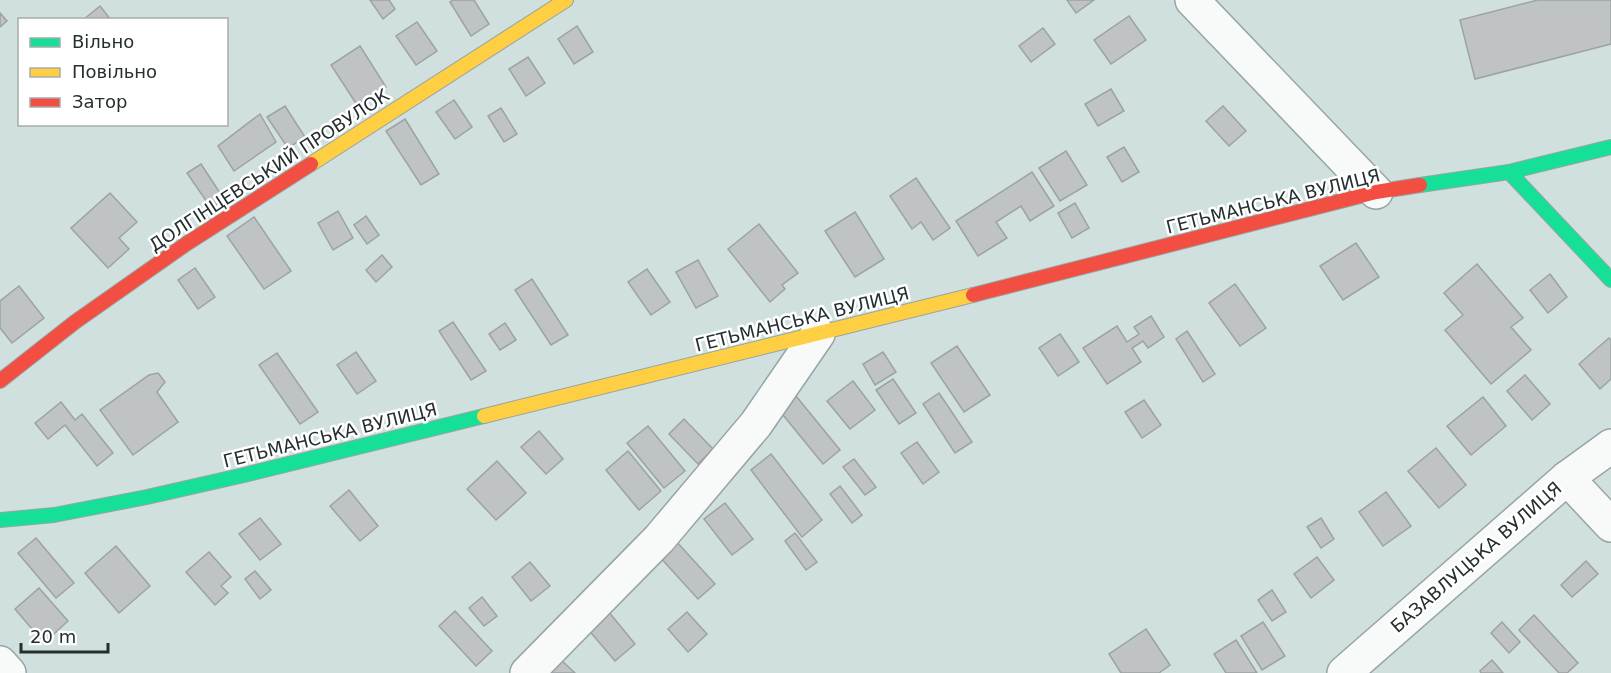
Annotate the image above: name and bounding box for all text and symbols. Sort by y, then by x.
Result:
legend [18,18,228,126]
text: Вільно [72,31,134,52]
text: Повільно [72,61,157,82]
street label: ДОЛГІНЦЕВСЬКИЙ ПРОВУЛОК [145,84,393,256]
text: Затор [72,91,128,112]
street label: ГЕТЬМАНСЬКА ВУЛИЦЯ [1164,164,1382,238]
street label: ГЕТЬМАНСЬКА ВУЛИЦЯ [693,282,911,356]
street label: ГЕТЬМАНСЬКА ВУЛИЦЯ [221,398,439,472]
street label: БАЗАВЛУЦЬКА ВУЛИЦЯ [1386,477,1566,637]
scale bar [21,616,108,654]
text: 20 m [30,626,76,647]

